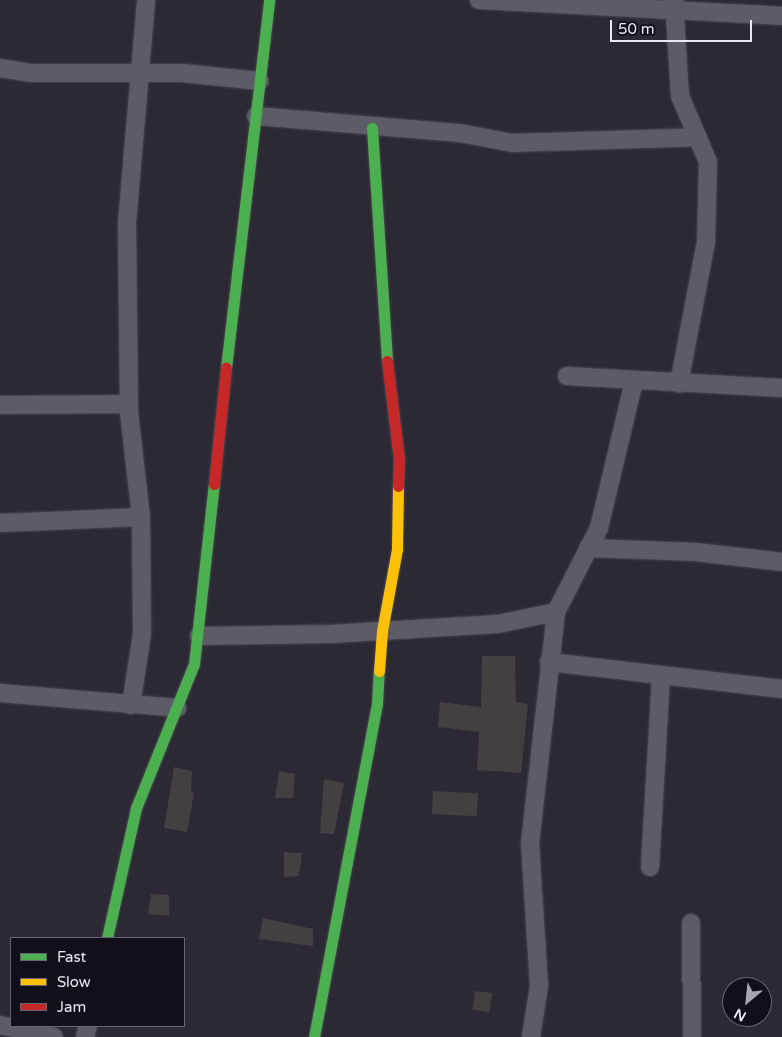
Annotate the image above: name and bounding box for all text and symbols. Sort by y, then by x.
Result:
scale bar [612,10,754,42]
text: 50 m [618,20,655,38]
legend [10,937,185,1027]
text: Fast [57,948,86,966]
text: Slow [57,973,91,991]
north arrow [722,977,772,1027]
text: Jam [57,998,86,1016]
text: N [731,1005,749,1025]

